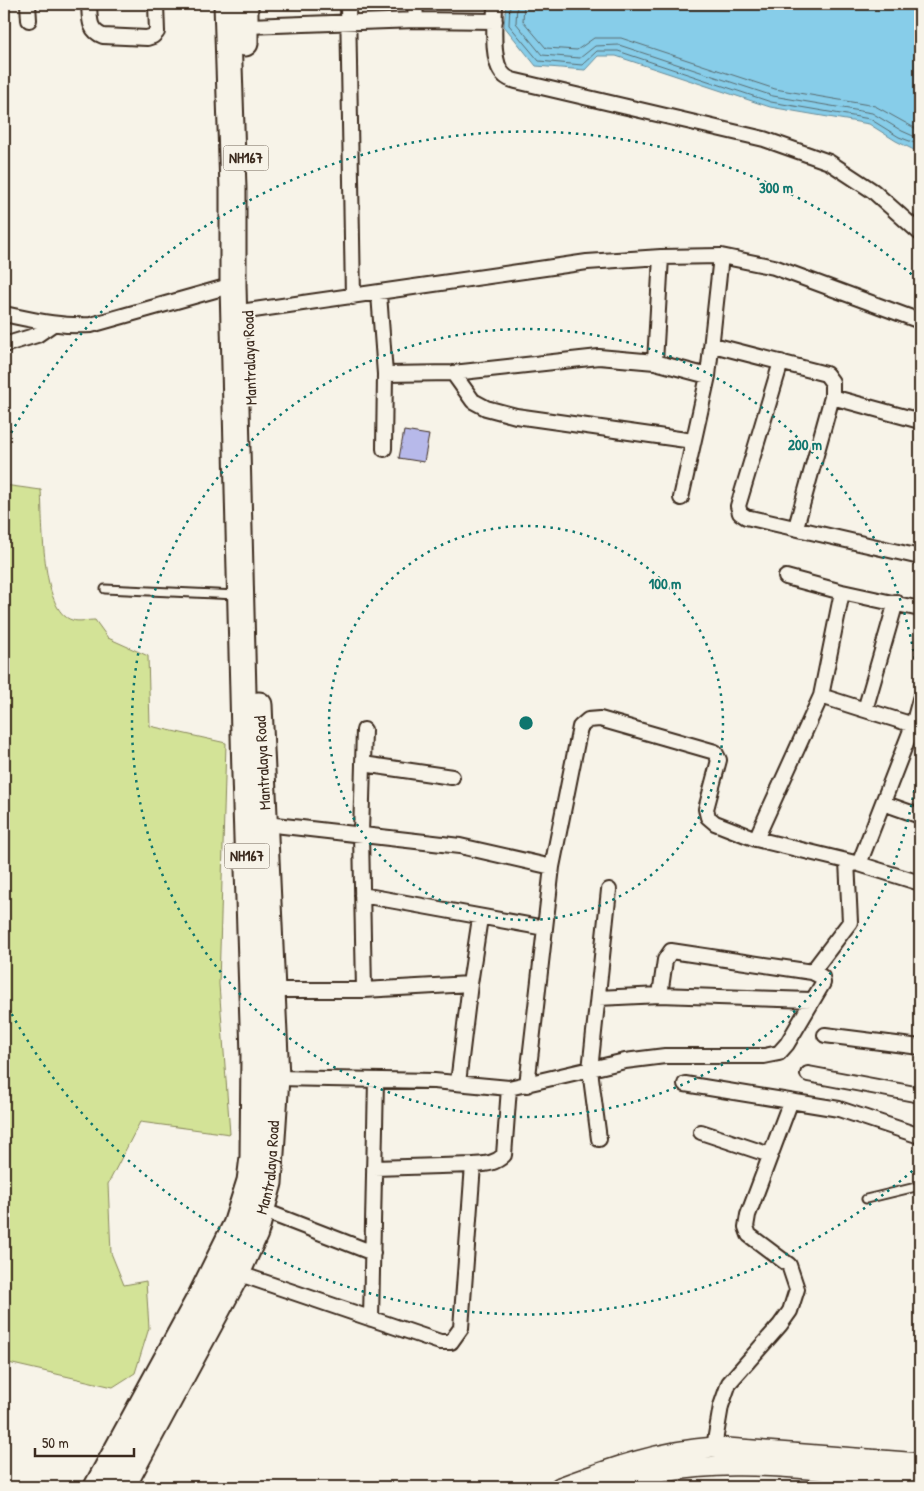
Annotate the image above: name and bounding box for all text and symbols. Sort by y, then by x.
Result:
road number: NH167 [224,146,268,170]
text: 300 m [759,177,793,198]
street label: Mantralaya Road [236,310,262,406]
text: 200 m [788,434,822,455]
text: 100 m [649,573,681,594]
centre of rings [517,714,535,732]
street label: Mantralaya Road [249,715,275,811]
road number: NH167 [224,844,270,868]
street label: Mantralaya Road [250,1120,284,1217]
scale bar [35,1426,134,1458]
text: 50 m [42,1432,69,1453]

